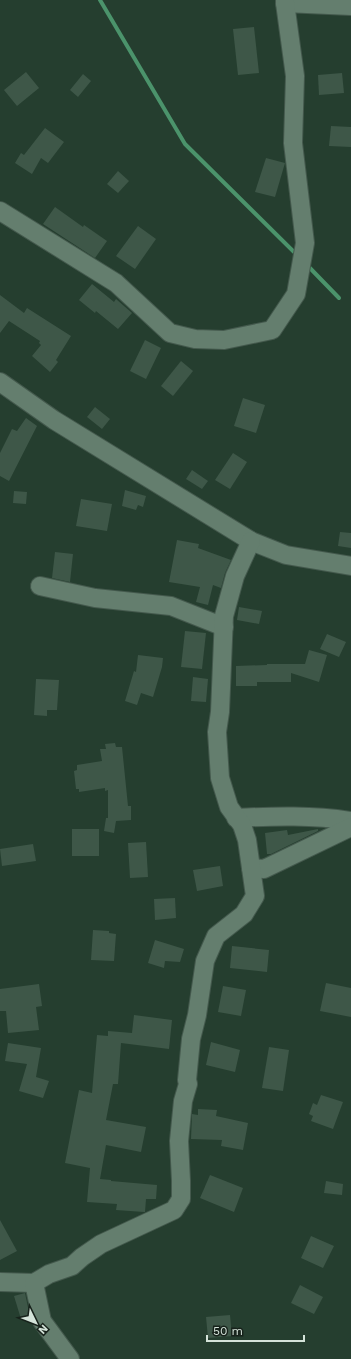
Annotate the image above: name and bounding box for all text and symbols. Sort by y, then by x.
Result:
north arrow [16,1303,56,1343]
scale bar [207,1317,304,1343]
text: N [35,1322,50,1337]
text: 50 m [213,1324,243,1338]

